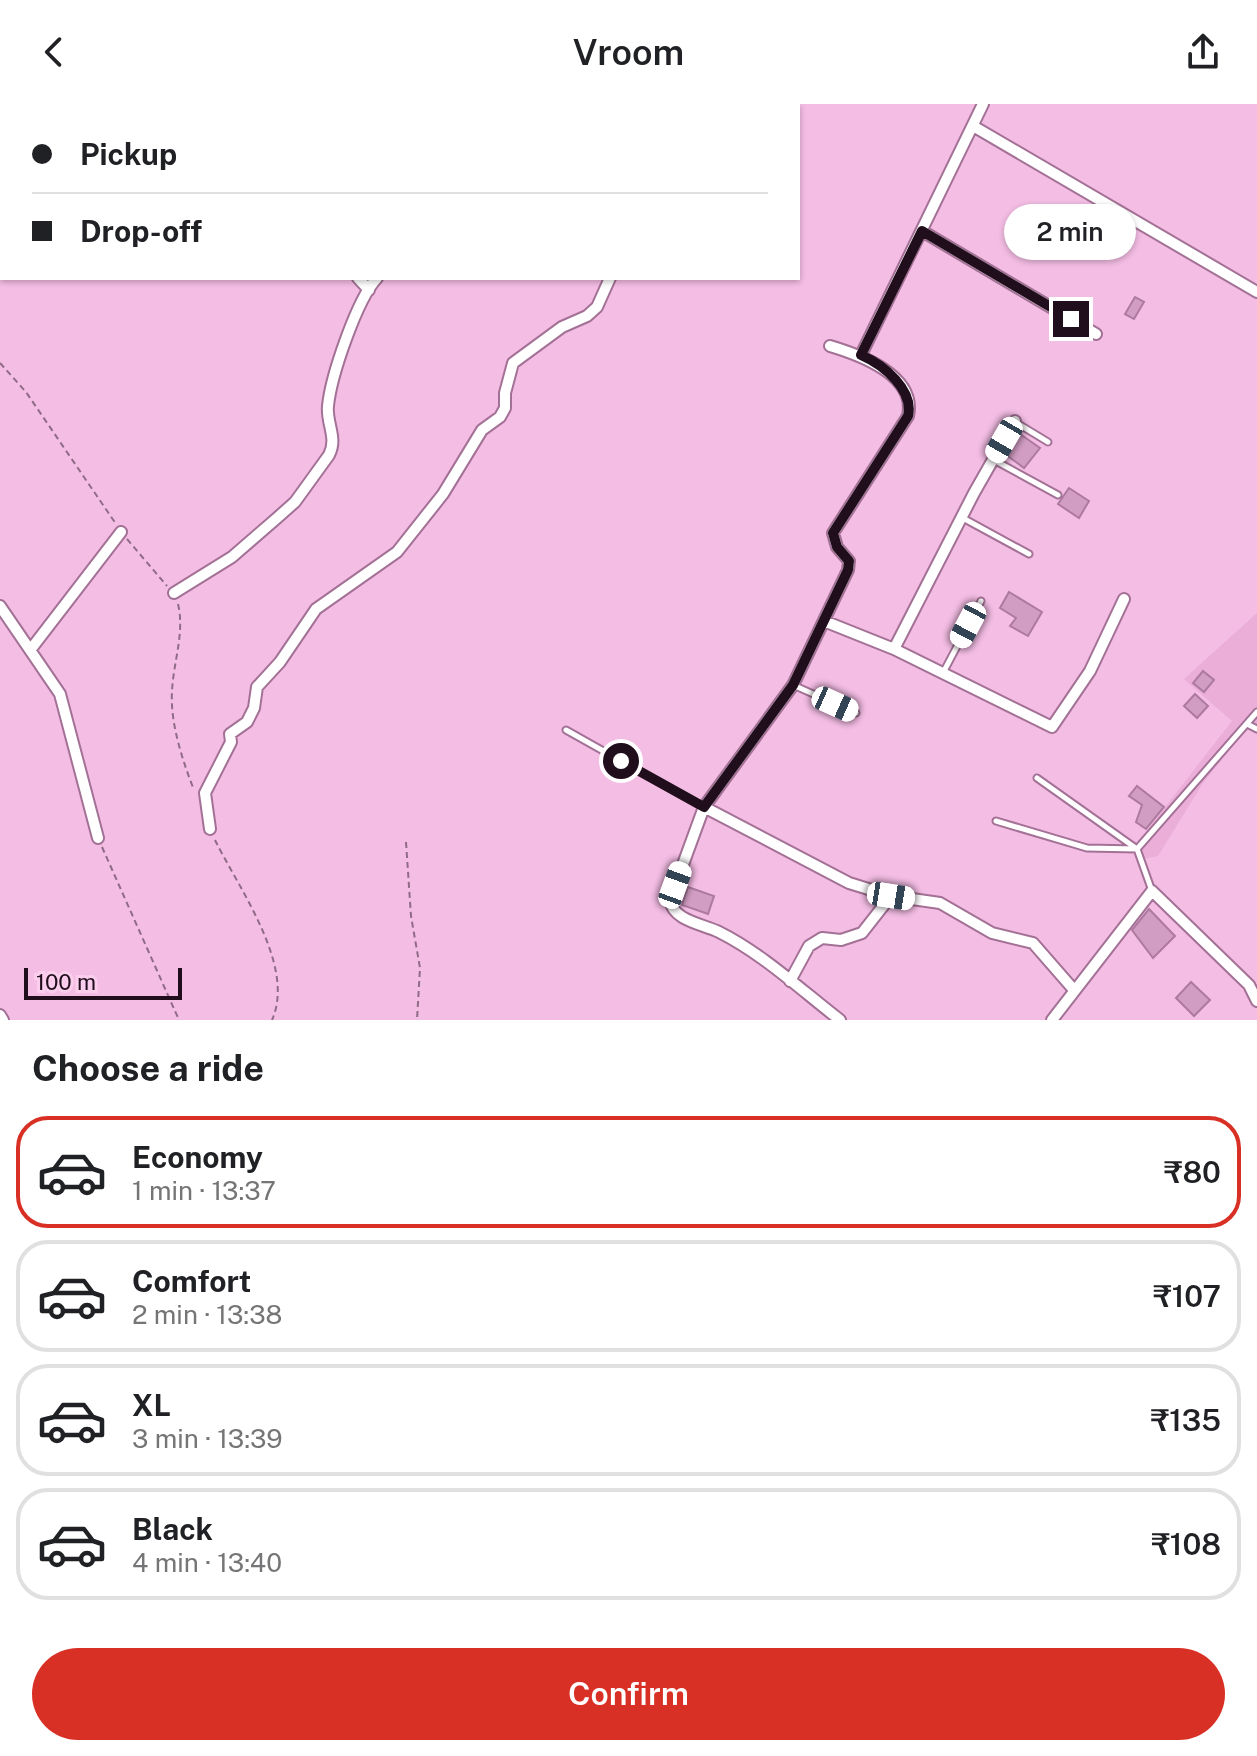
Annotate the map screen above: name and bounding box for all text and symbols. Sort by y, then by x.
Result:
icon: back [32,30,76,74]
icon: share [1181,30,1225,74]
text: Vroom [573,31,684,73]
text: Pickup [80,136,177,172]
callout: 2 min [1005,203,1137,259]
text: Drop-off [80,213,202,249]
text: 2 min [1036,216,1104,247]
route end [1053,301,1089,337]
car [982,413,1026,467]
car [946,598,990,652]
car [808,683,862,725]
route start [603,743,639,779]
car [656,858,694,912]
car [865,880,917,912]
scale bar [24,964,182,1000]
text: 100 m [36,969,96,995]
text: Choose a ride [32,1047,264,1089]
icon: car [36,1136,108,1208]
text: Economy [132,1139,263,1175]
text: ₹80 [1164,1154,1221,1190]
text: 1 min · 13:37 [132,1175,276,1206]
icon: car [36,1260,108,1332]
text: Comfort [132,1263,251,1299]
text: ₹107 [1153,1278,1221,1314]
text: 2 min · 13:38 [132,1299,282,1330]
icon: car [36,1384,108,1456]
text: XL [132,1387,171,1423]
text: ₹135 [1151,1402,1221,1438]
text: 3 min · 13:39 [132,1423,283,1454]
icon: car [36,1508,108,1580]
text: Black [132,1511,213,1547]
text: ₹108 [1151,1526,1221,1562]
text: 4 min · 13:40 [132,1547,282,1578]
button: Confirm [32,1648,1225,1740]

